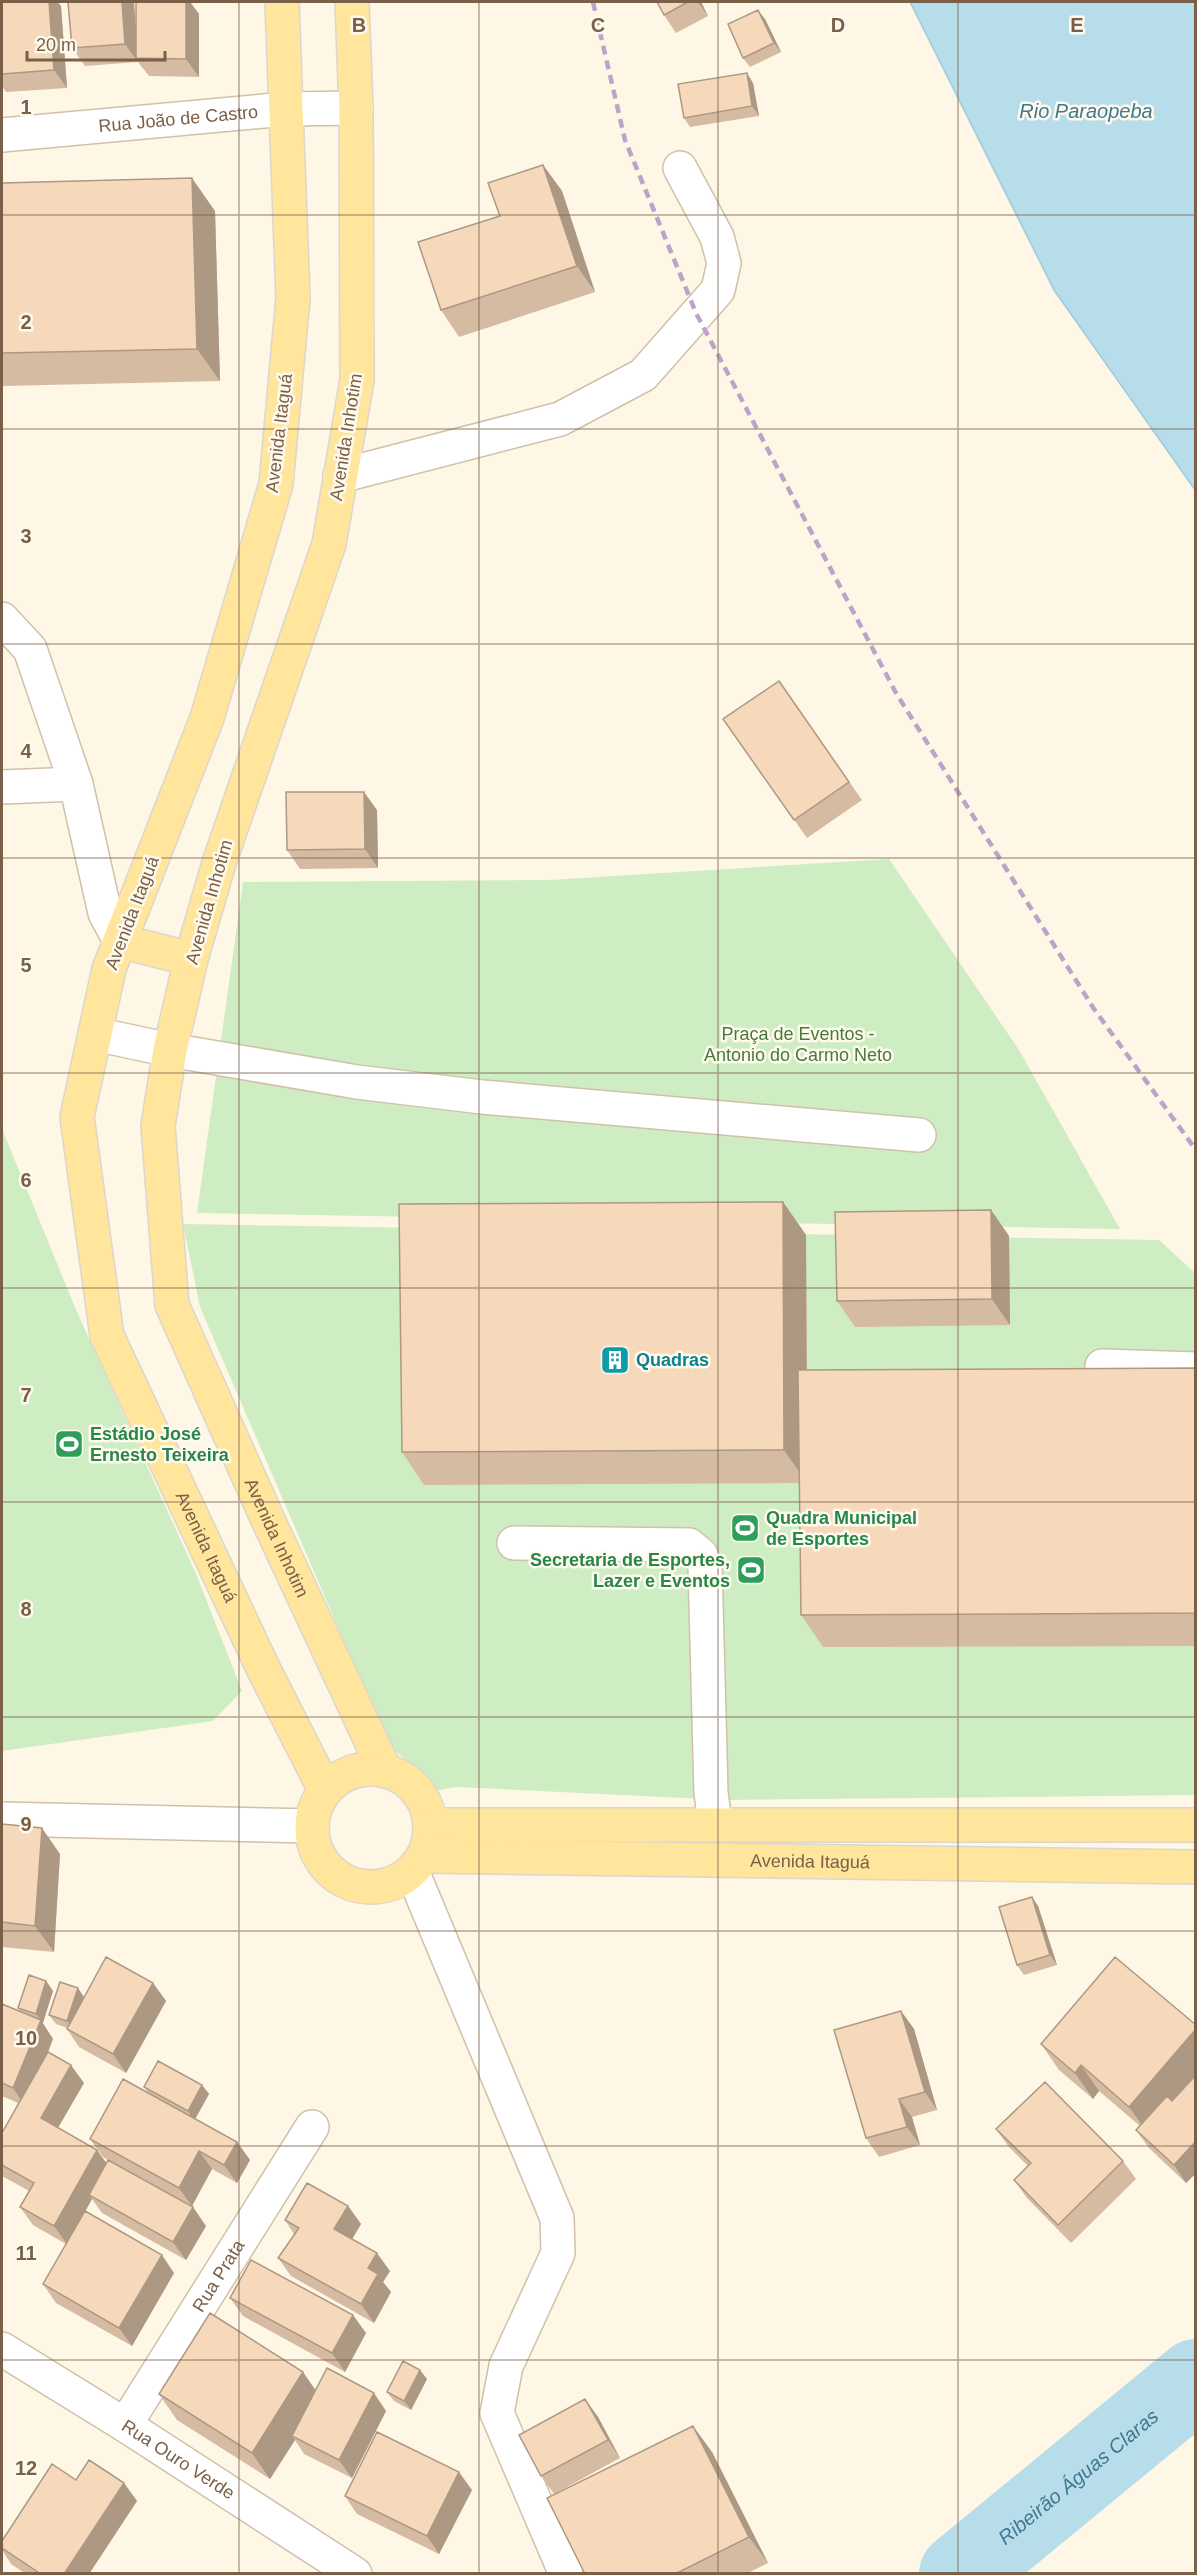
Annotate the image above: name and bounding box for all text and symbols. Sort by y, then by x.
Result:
text: B [352,14,366,36]
text: C [591,14,605,36]
text: D [831,14,845,36]
text: E [1070,14,1084,36]
scale bar [27,24,165,62]
text: 20 m [36,35,76,55]
text: 1 [20,96,32,118]
water label: Rio Paraopeba [1019,100,1153,122]
street label: Rua João de Castro [98,102,259,136]
text: 2 [20,311,32,333]
street label: Avenida Itaguá [262,371,296,494]
street label: Avenida Inhotim [326,372,366,502]
text: 3 [20,525,32,547]
text: 4 [20,740,32,762]
street label: Avenida Inhotim [182,837,236,967]
street label: Avenida Itaguá [101,853,163,972]
text: 5 [20,954,32,976]
park label: Praça de Eventos - Antonio do Carmo Neto [704,1024,892,1065]
text: 6 [20,1169,32,1191]
building icon: Quadras [599,1344,631,1376]
place label: Quadras [636,1350,709,1370]
text: 7 [20,1384,32,1406]
place label: Estádio José Ernesto Teixeira [90,1424,230,1465]
sports icon: Estádio José Ernesto Teixeira [53,1428,85,1460]
street label: Avenida Inhotim [241,1475,313,1601]
street label: Avenida Itaguá [172,1489,241,1606]
place label: Quadra Municipal de Esportes [766,1508,917,1549]
sports icon: Quadra Municipal de Esportes [729,1512,761,1544]
place label: Secretaria de Esportes, Lazer e Eventos [530,1550,730,1591]
sports icon: Secretaria de Esportes, Lazer e Eventos [735,1554,767,1586]
text: 8 [20,1598,32,1620]
text: 9 [20,1813,32,1835]
street label: Avenida Itaguá [750,1851,871,1872]
text: 10 [15,2027,37,2049]
street label: Rua Prata [189,2235,249,2316]
text: 11 [15,2242,37,2264]
water label: Ribeirão Águas Claras [994,2405,1163,2549]
street label: Rua Ouro Verde [118,2416,238,2503]
text: 12 [15,2457,37,2479]

